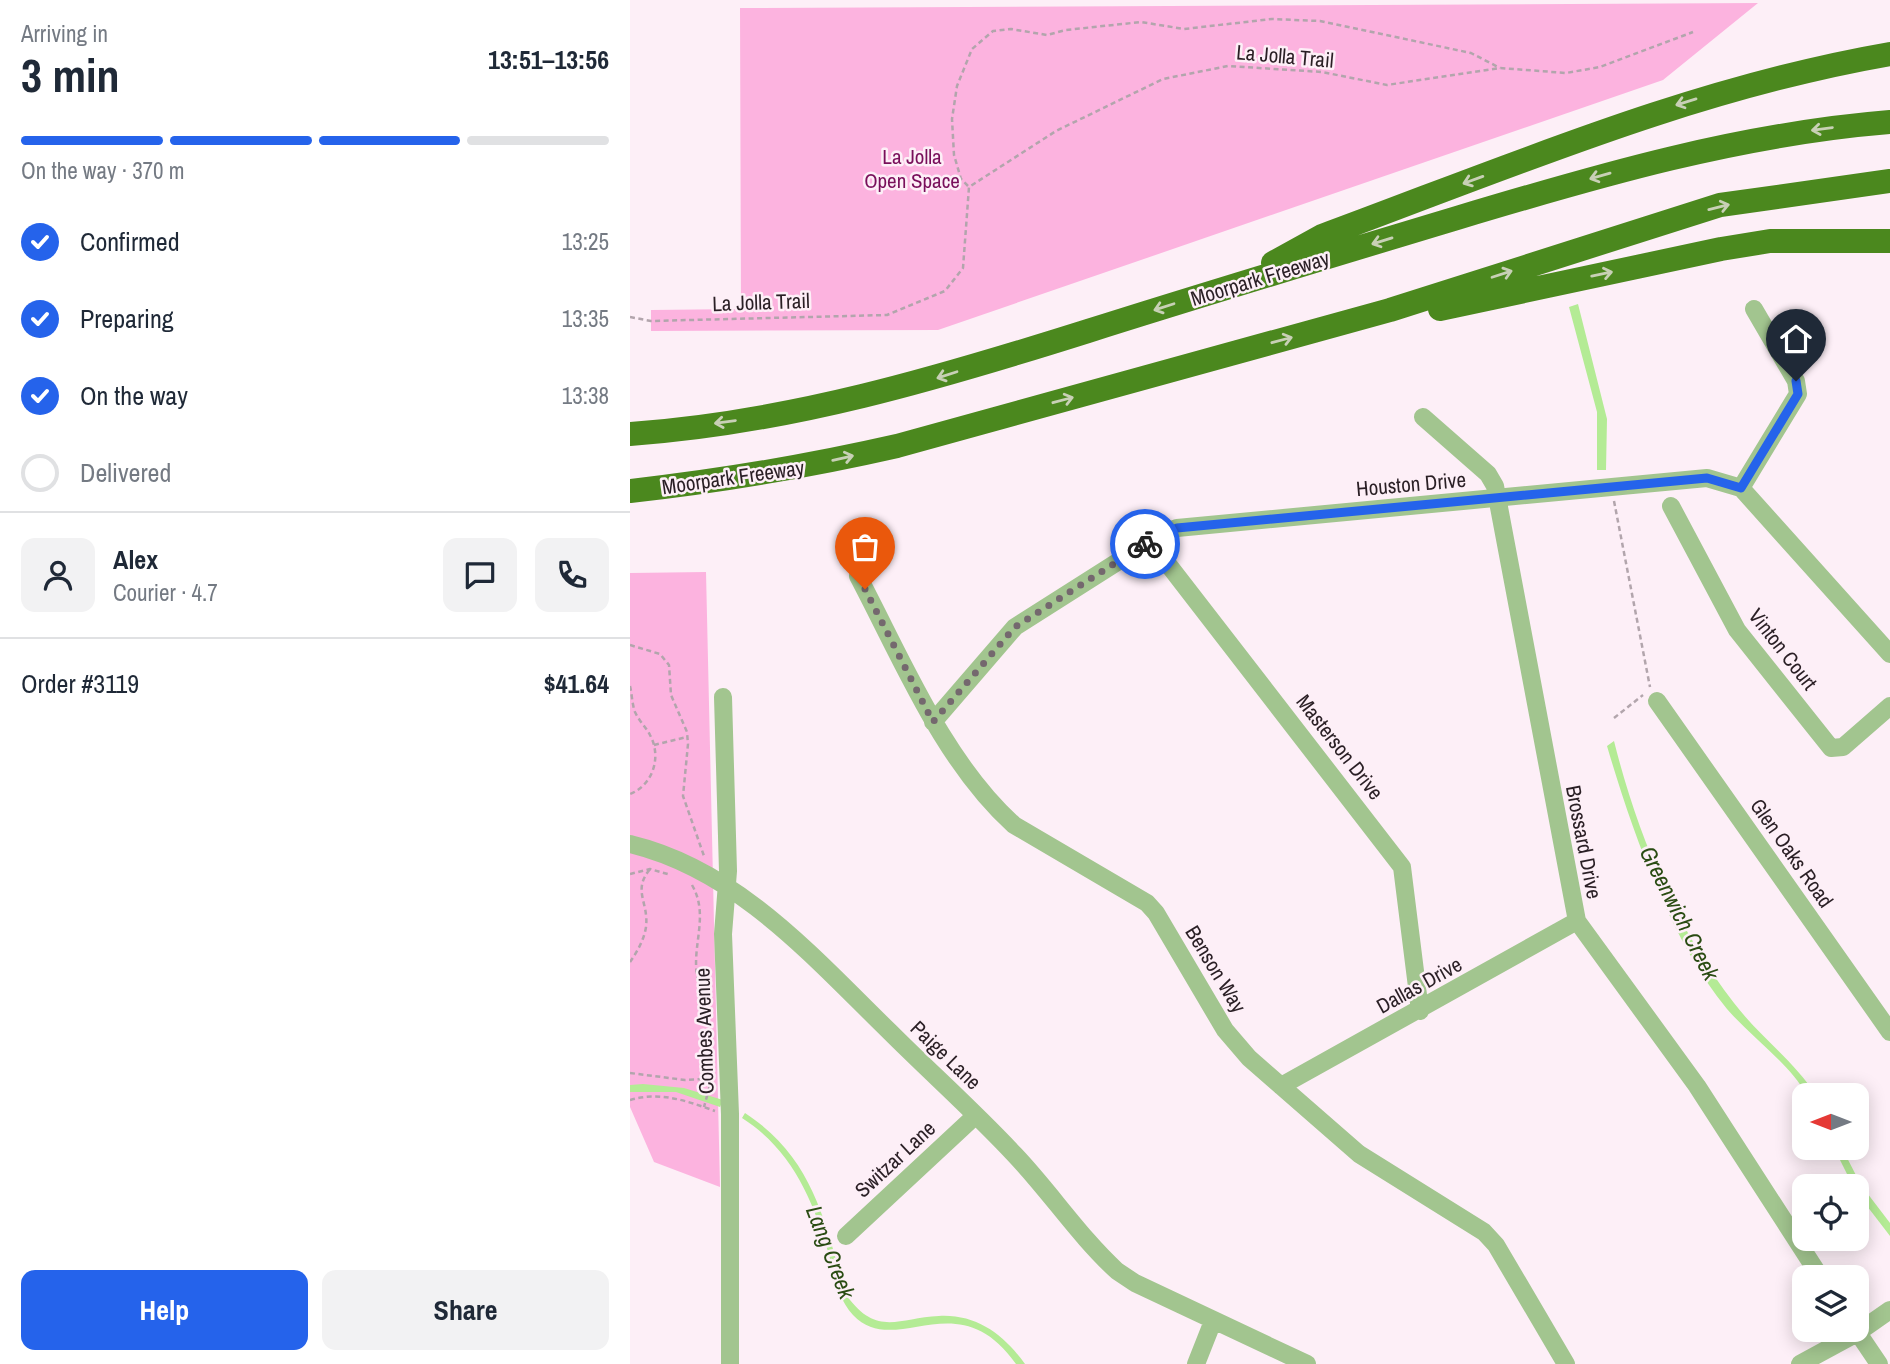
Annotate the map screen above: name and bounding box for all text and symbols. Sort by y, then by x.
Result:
text: Arriving in [21,18,108,49]
street label: La Jolla Trail [1235,37,1335,75]
text: 13:51–13:56 [488,42,609,77]
text: 3 min [21,44,120,106]
one-way arrow [1675,97,1697,110]
one-way arrow [1811,123,1834,136]
park label: La Jolla Open Space [864,142,960,195]
text: On the way · 370 m [21,155,185,186]
one-way arrow [1589,170,1612,183]
one-way arrow [1462,175,1484,188]
one-way arrow [1707,199,1730,213]
icon: check [21,223,59,261]
text: Confirmed [80,224,180,259]
text: 13:25 [562,226,609,257]
one-way arrow [1371,235,1393,248]
street label: Moorpark Freeway [1187,243,1333,313]
one-way arrow [1491,267,1513,280]
one-way arrow [1590,267,1613,281]
street label: La Jolla Trail [712,286,810,318]
icon: check [21,300,59,338]
text: Preparing [80,301,174,336]
one-way arrow [1153,301,1175,314]
text: 13:35 [562,303,609,334]
pin [1766,309,1826,381]
icon: home [1777,320,1815,358]
one-way arrow [1271,332,1293,345]
one-way arrow [937,370,959,383]
icon: check [21,377,59,415]
text: On the way [80,378,188,413]
text: 13:38 [562,380,609,411]
one-way arrow [1051,393,1073,406]
one-way arrow [714,416,737,429]
one-way arrow [831,451,854,465]
street label: Moorpark Freeway [660,453,806,501]
text: Delivered [80,455,171,490]
street label: Houston Drive [1355,465,1467,503]
courier [1110,509,1180,579]
pin [835,517,895,589]
icon: bike [1126,525,1164,563]
icon: bag [846,528,884,566]
button: person [21,538,95,612]
button: chat [443,538,517,612]
button: phone [535,538,609,612]
text: Alex [113,542,158,577]
text: Courier · 4.7 [113,577,218,608]
street label: Vinton Court [1742,602,1824,696]
text: Order #3119 [21,666,139,701]
text: $41.64 [544,666,609,701]
street label: Masterson Drive [1290,688,1390,806]
street label: Brossard Drive [1559,783,1609,901]
street label: Glen Oaks Road [1744,793,1840,913]
water label: Greenwich Creek [1633,841,1728,987]
street label: Benson Way [1179,920,1254,1018]
street label: Dallas Drive [1371,950,1467,1020]
street label: Combes Avenue [687,968,721,1094]
street label: Paige Lane [904,1014,988,1096]
north arrow [1792,1083,1869,1160]
map controls [1792,1083,1869,1342]
street label: Switzar Lane [848,1114,942,1204]
button: locate [1792,1174,1869,1251]
water label: Lang Creek [799,1201,864,1305]
button: layers [1792,1265,1869,1342]
button: Help [21,1270,308,1350]
button: Share [322,1270,609,1350]

